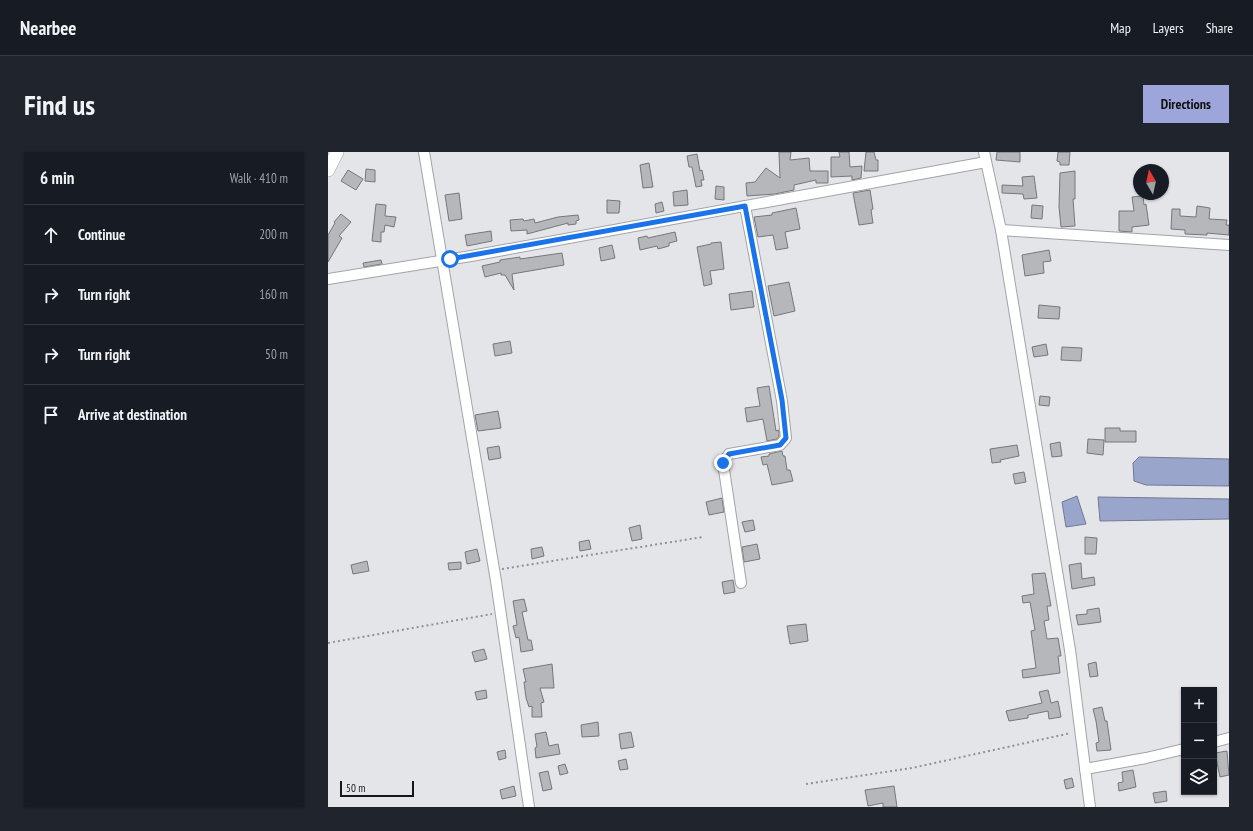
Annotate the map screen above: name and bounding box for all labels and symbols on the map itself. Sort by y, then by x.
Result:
north arrow [1133,164,1169,200]
route start [441,250,459,268]
route end [714,454,732,472]
scale bar [340,779,414,798]

